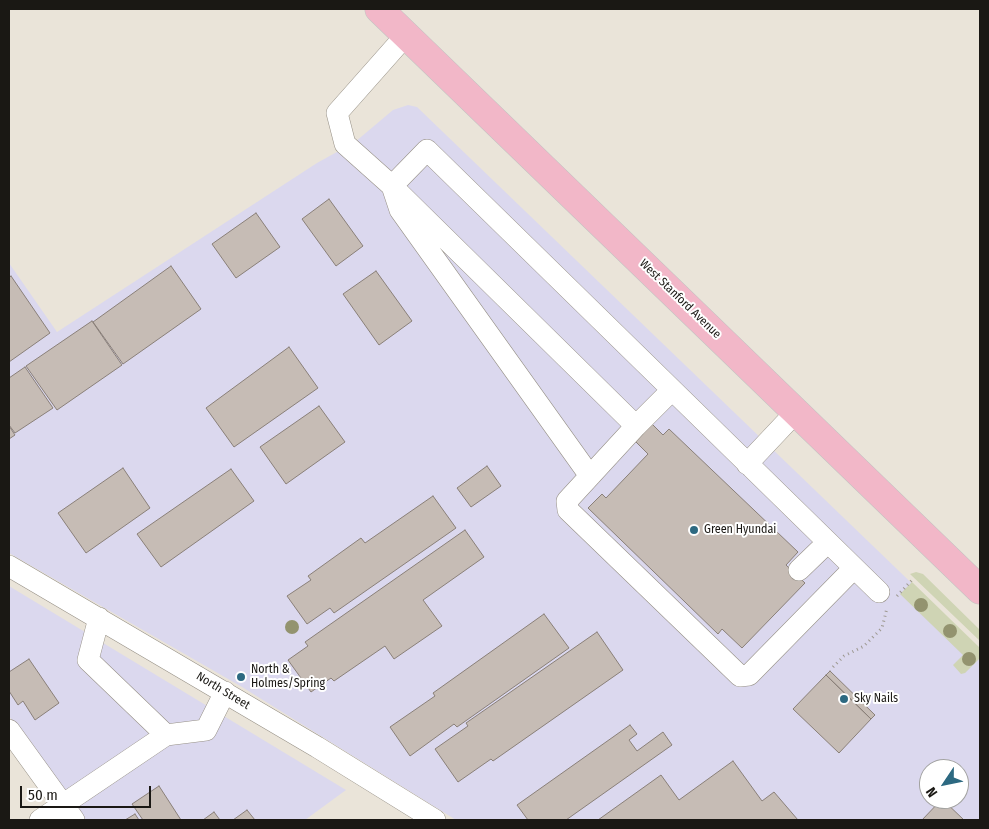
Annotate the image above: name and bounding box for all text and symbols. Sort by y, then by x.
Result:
street label: West Stanford Avenue [636,256,724,342]
place label: Green Hyundai [704,523,776,537]
marker: Green Hyundai [688,524,700,536]
place label: North & Holmes/Spring [251,663,325,691]
street label: North Street [193,669,253,713]
marker: North & Holmes/Spring [235,671,247,683]
place label: Sky Nails [854,692,898,706]
marker: Sky Nails [838,693,850,705]
north arrow [919,759,969,809]
scale bar [22,776,154,808]
text: N [923,784,941,800]
text: 50 m [28,786,58,804]

